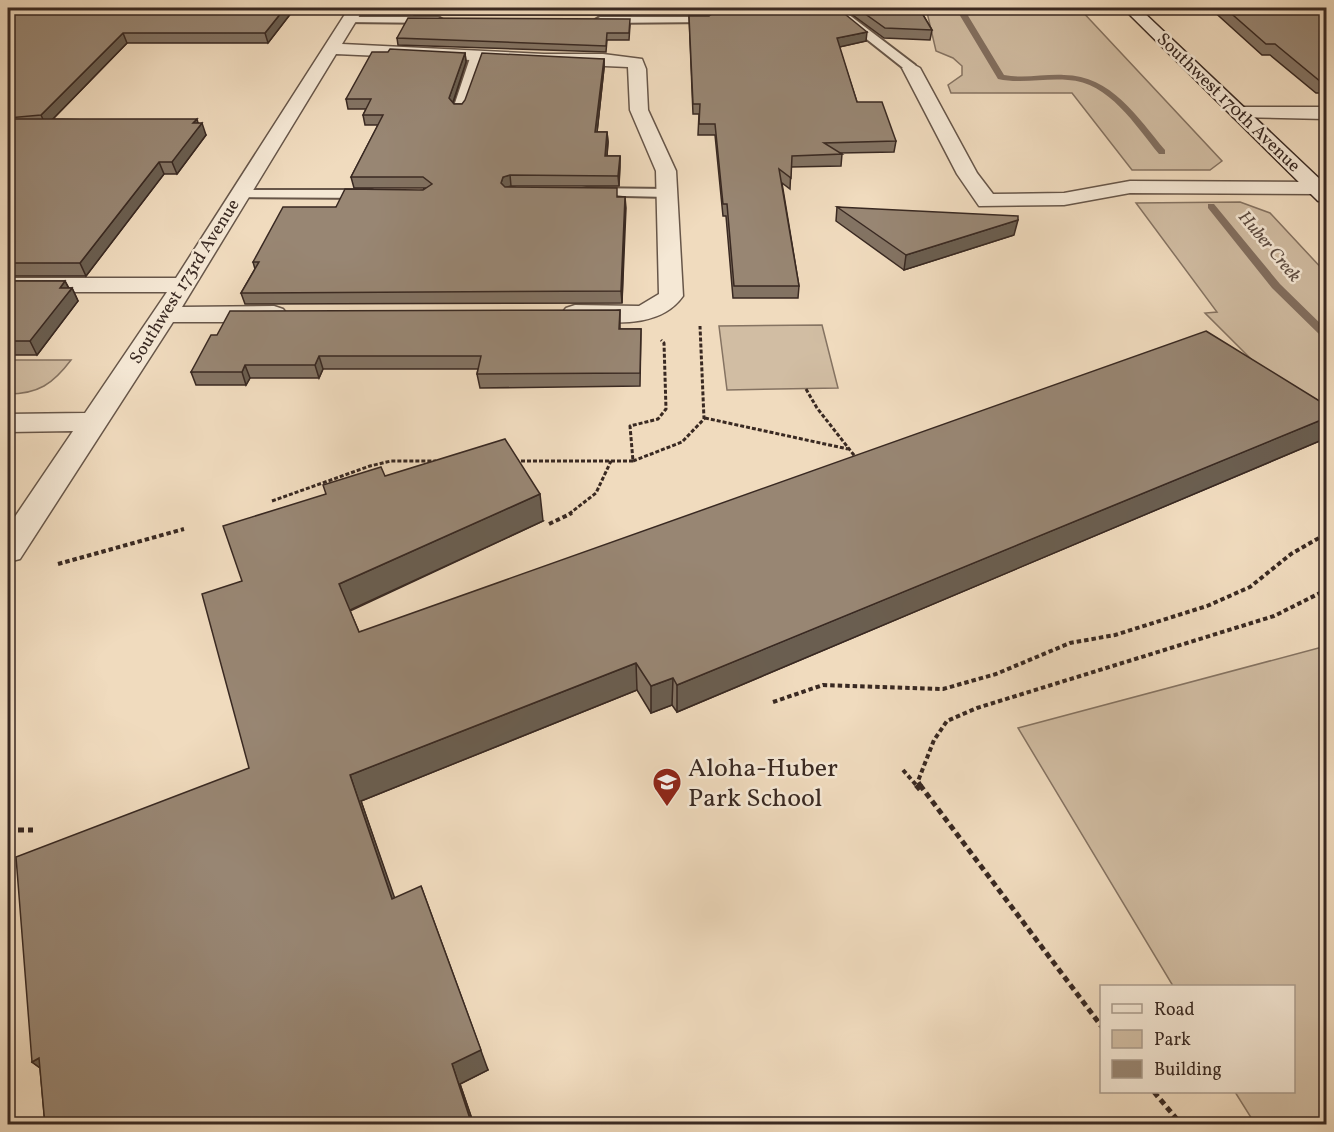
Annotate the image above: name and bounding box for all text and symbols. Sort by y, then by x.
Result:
street label: Southwest 170th Avenue [1150,28,1305,178]
street label: Southwest 173rd Avenue [124,194,246,369]
water label: Huber Creek [1232,206,1306,288]
place label: Aloha-Huber Park School [688,751,838,817]
school or university icon: Aloha-Huber Park School [651,766,683,808]
legend [1100,985,1295,1093]
text: Road [1154,998,1195,1023]
text: Park [1154,1028,1191,1053]
text: Building [1154,1058,1222,1083]

